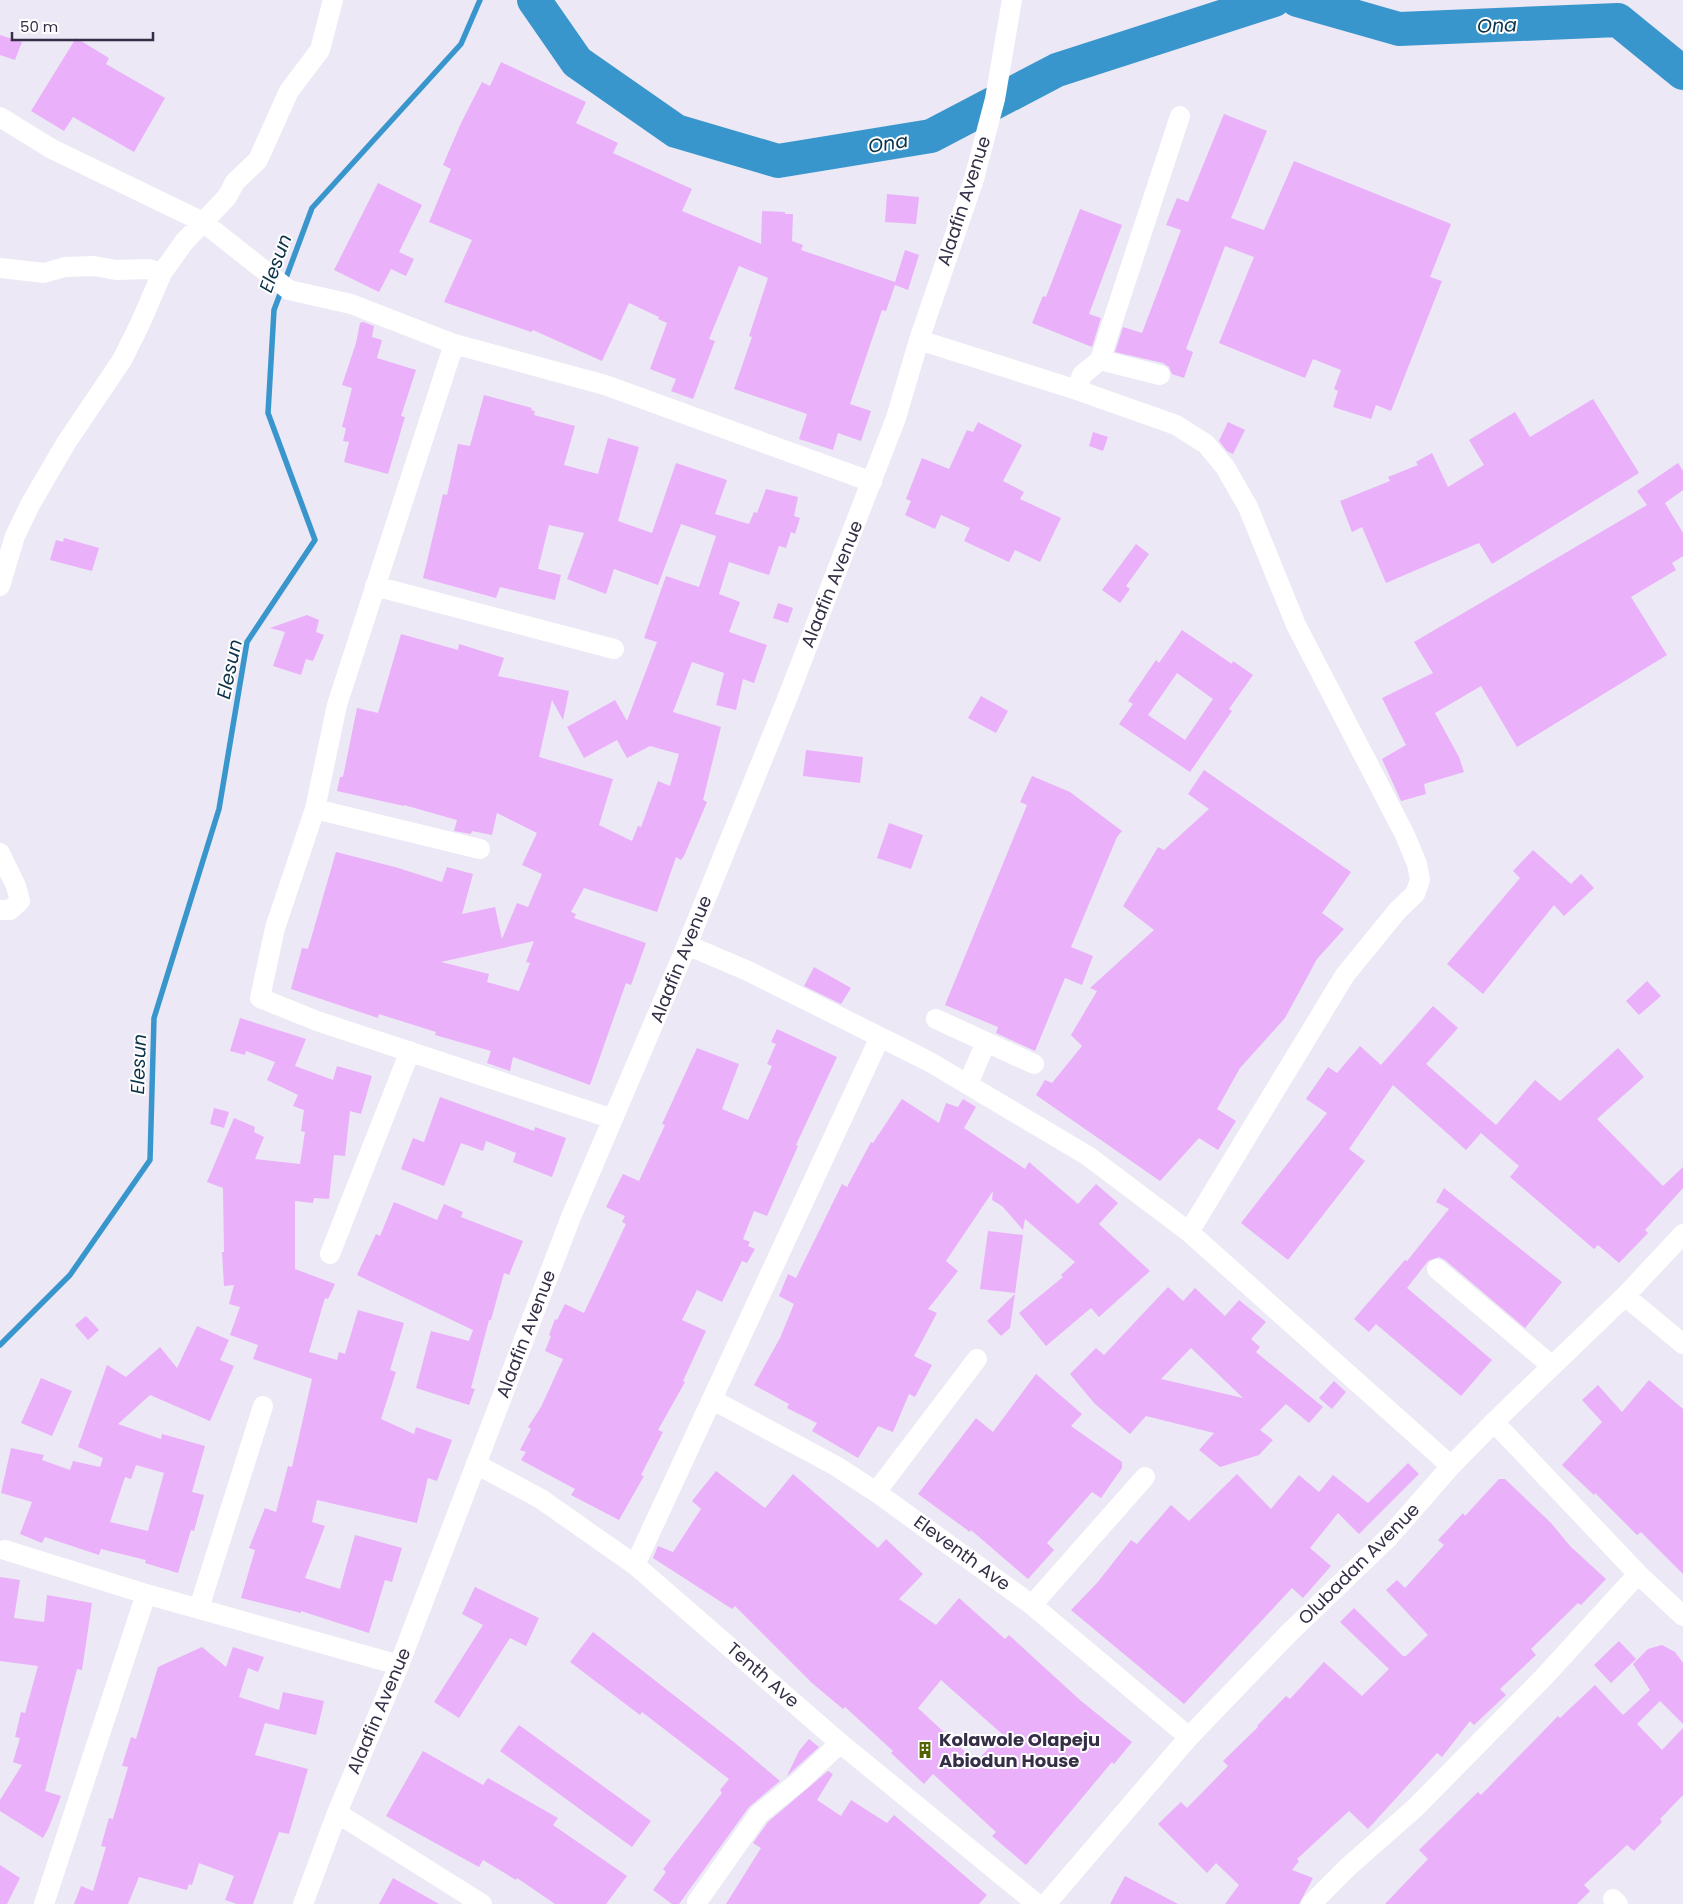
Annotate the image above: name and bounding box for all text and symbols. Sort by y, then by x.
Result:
scale bar [12,10,154,42]
water label: Ona [1477,11,1518,40]
text: 50 m [20,16,58,37]
water label: Ona [866,127,910,160]
street label: Alaafin Avenue [931,133,996,269]
water label: Elesun [252,230,298,296]
street label: Alaafin Avenue [795,516,868,651]
water label: Elesun [210,637,249,701]
street label: Alaafin Avenue [644,891,717,1026]
water label: Elesun [124,1033,153,1095]
street label: Alaafin Avenue [490,1266,561,1401]
street label: Olubadan Avenue [1292,1497,1425,1630]
street label: Eleventh Ave [909,1509,1016,1596]
street label: Tenth Ave [722,1636,805,1713]
street label: Alaafin Avenue [341,1644,416,1778]
place label: Kolawole Olapeju Abiodun House [939,1727,1100,1773]
building icon: Kolawole Olapeju Abiodun House [915,1740,935,1760]

